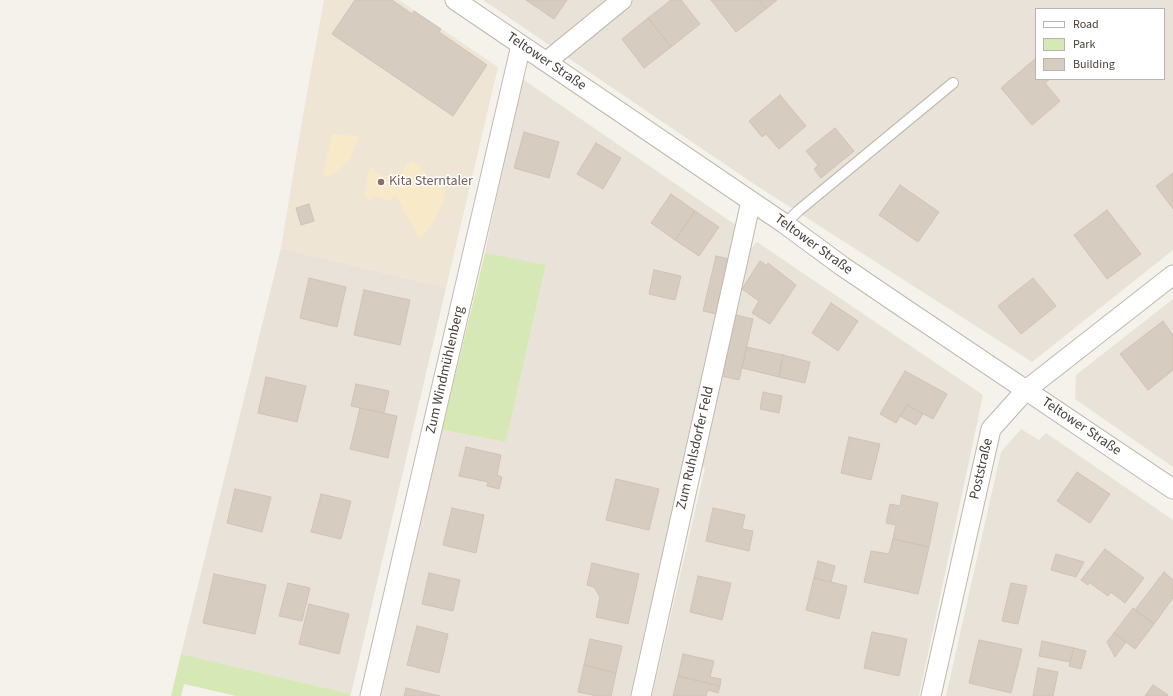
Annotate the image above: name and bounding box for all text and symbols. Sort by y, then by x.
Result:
legend [1035,8,1165,80]
text: Road [1073,16,1099,33]
street label: Teltower Straße [503,29,589,95]
text: Park [1073,36,1095,53]
text: Building [1073,56,1115,73]
place label: Kita Sterntaler [389,174,473,190]
marker: Kita Sterntaler [376,177,386,187]
street label: Teltower Straße [771,211,855,279]
street label: Zum Windmühlenberg [423,304,469,436]
street label: Zum Ruhlsdorfer Feld [674,385,718,511]
street label: Teltower Straße [1038,394,1124,460]
street label: Poststraße [967,437,997,501]

